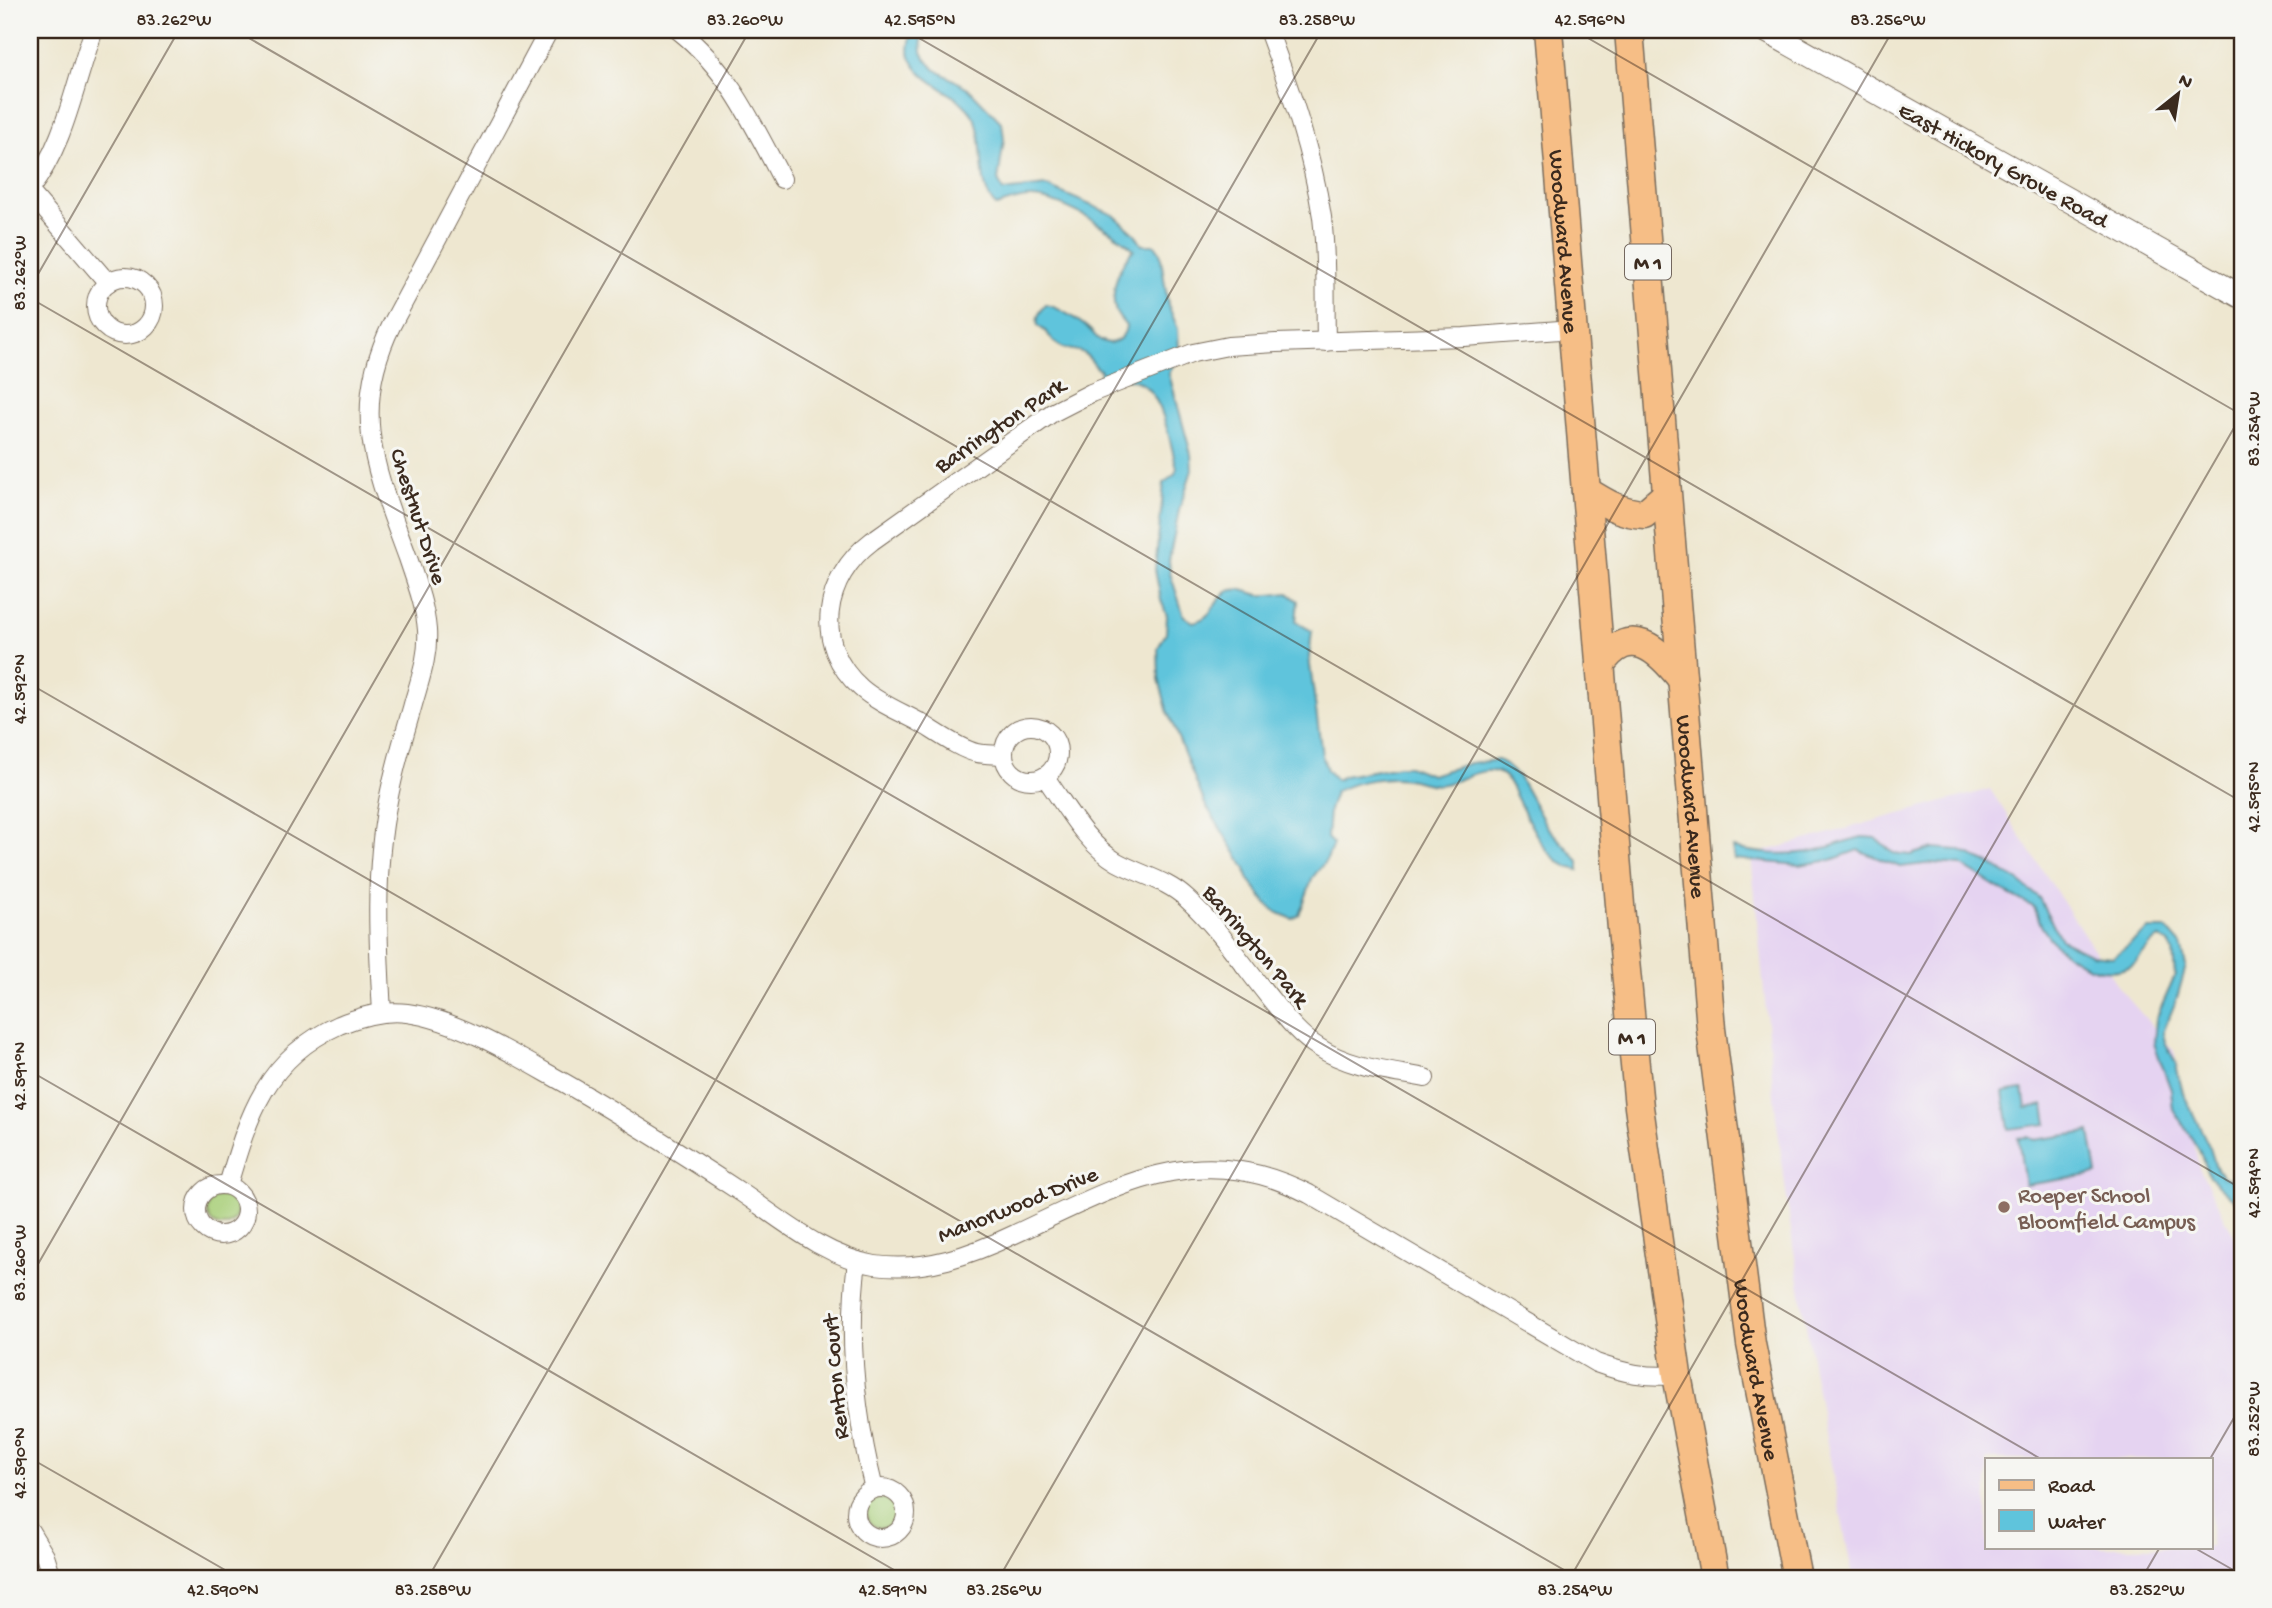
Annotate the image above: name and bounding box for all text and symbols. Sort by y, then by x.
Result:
text: 83.262°W [136,11,212,32]
text: 83.260°W [707,11,783,32]
text: 42.595°N [885,11,955,32]
text: 83.258°W [1279,11,1355,32]
text: 42.596°N [1555,11,1625,32]
text: 83.256°W [1850,11,1926,32]
north arrow [2142,60,2212,130]
text: N [2174,69,2196,95]
street label: East Hickory Grove Road [1893,98,2113,237]
street label: Woodward Avenue [1541,149,1583,335]
text: 83.262°W [11,235,32,311]
road number: M 1 [1625,244,1671,280]
street label: Barrington Park [930,372,1074,481]
text: 83.254°W [2245,391,2266,467]
street label: Chestnut Drive [382,446,452,589]
text: 42.592°N [11,654,32,724]
street label: Woodward Avenue [1668,714,1710,901]
text: 42.595°N [2245,762,2266,832]
street label: Barrington Park [1195,880,1315,1016]
road number: M 1 [1609,1020,1655,1054]
text: 42.591°N [11,1042,32,1110]
text: 42.594°N [2245,1148,2266,1218]
street label: Manorwood Drive [934,1161,1103,1251]
place label: Roeper School Bloomfield Campus [2017,1184,2196,1237]
marker: Roeper School Bloomfield Campus [1996,1199,2012,1215]
text: 83.260°W [11,1225,32,1301]
street label: Woodward Avenue [1726,1277,1784,1464]
street label: Renton Court [818,1312,856,1440]
text: 83.252°W [2245,1381,2266,1457]
text: 42.590°N [11,1427,32,1499]
legend [1985,1458,2212,1548]
text: Road [2048,1476,2096,1501]
text: Water [2048,1512,2106,1537]
text: 42.590°N [187,1581,259,1602]
text: 83.258°W [395,1581,471,1602]
text: 42.591°N [859,1581,927,1602]
text: 83.256°W [966,1581,1042,1602]
text: 83.254°W [1537,1581,1613,1602]
text: 83.252°W [2109,1581,2185,1602]

